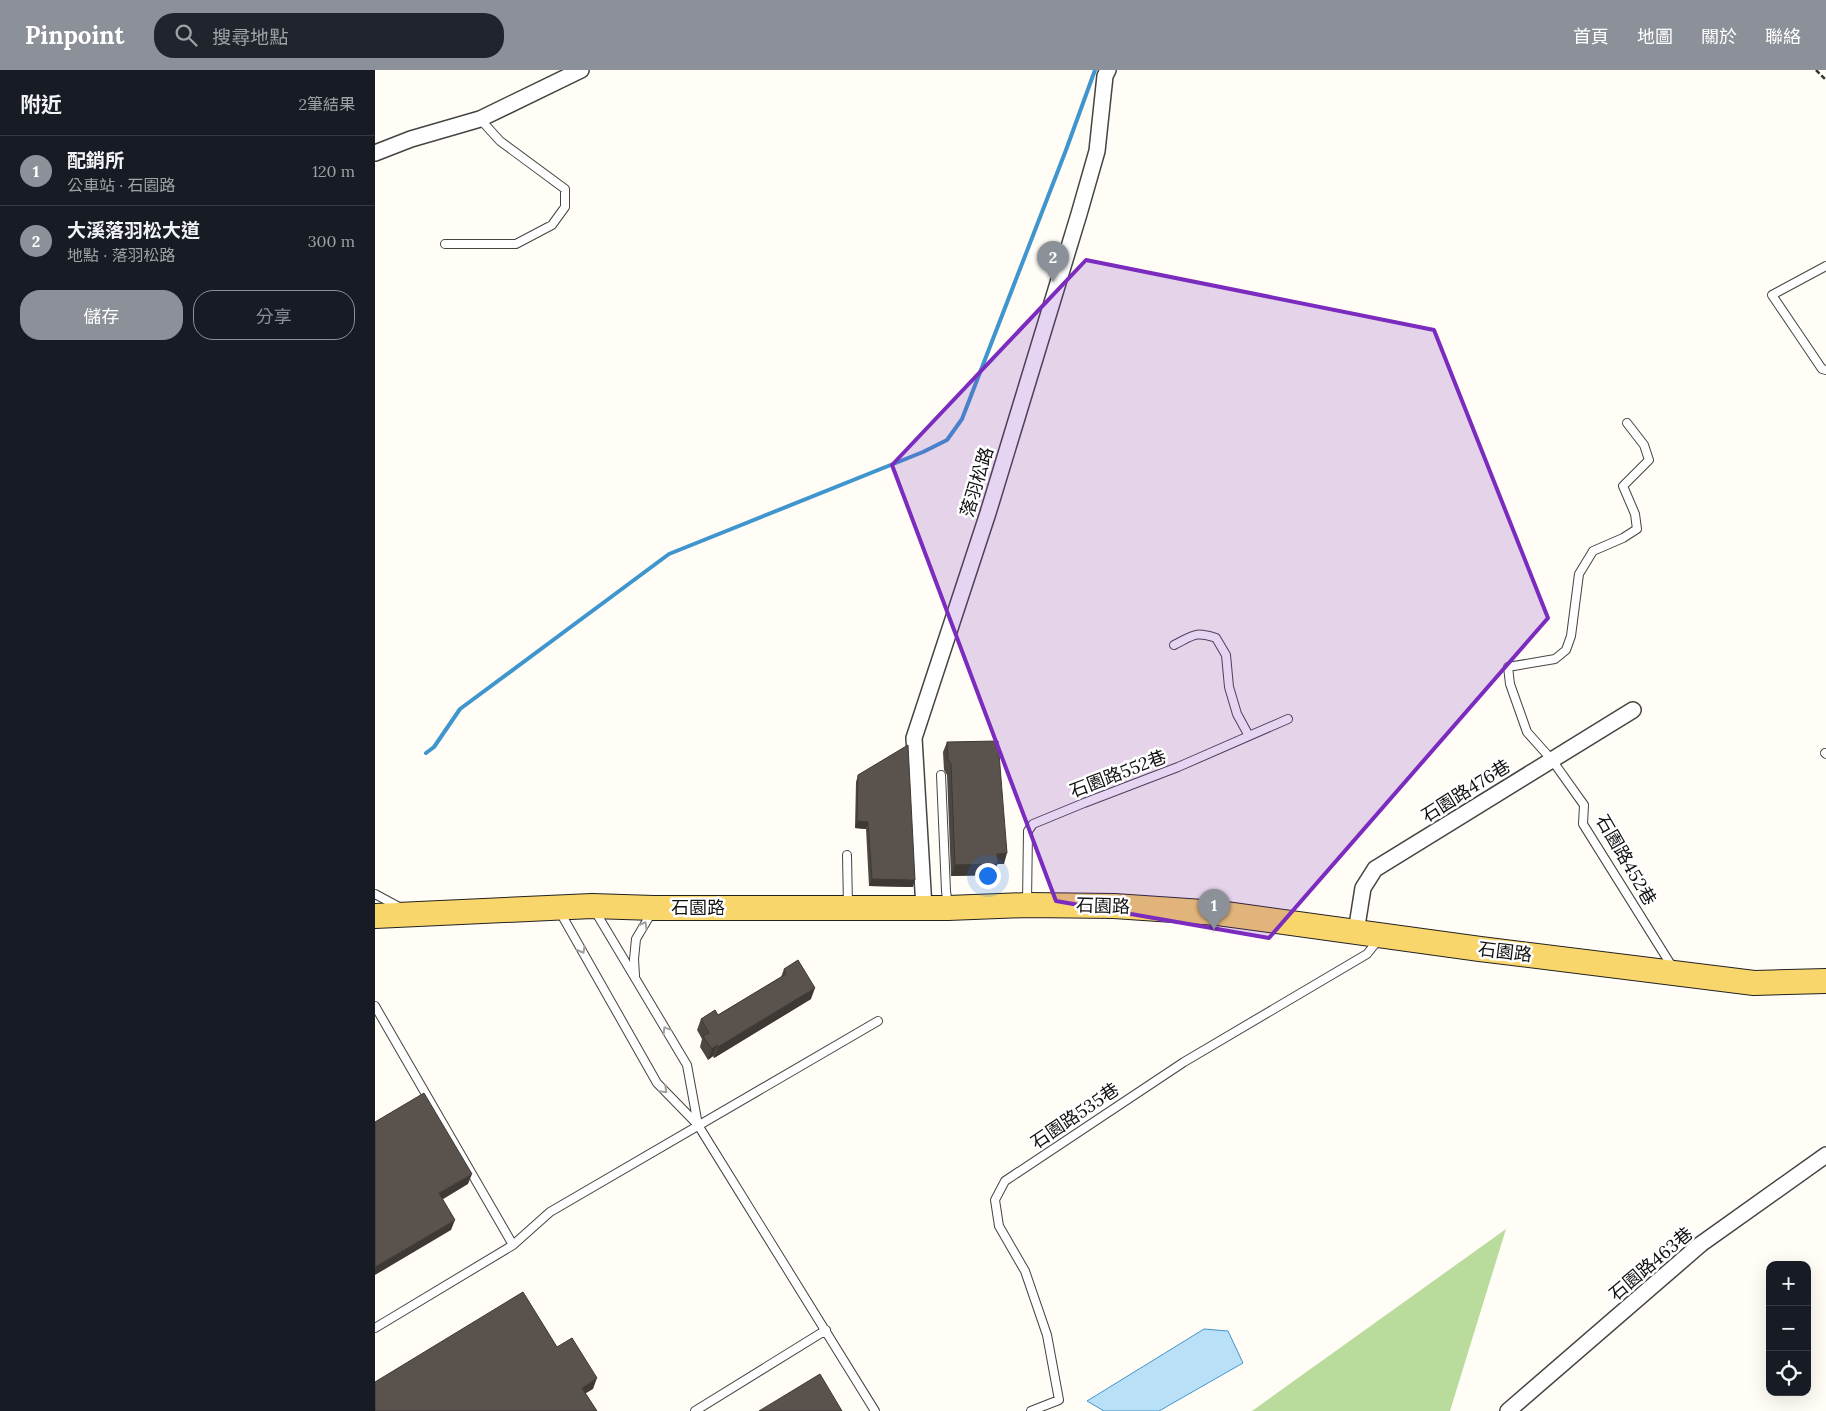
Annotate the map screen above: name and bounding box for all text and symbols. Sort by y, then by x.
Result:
search box [154,13,504,58]
text: Pinpoint [25,20,124,51]
icon: search [172,21,200,49]
text: 搜尋地點 [212,25,288,49]
text: 首頁 [1573,25,1609,48]
text: 地圖 [1637,25,1673,48]
text: 關於 [1701,25,1737,48]
text: 聯絡 [1765,25,1801,48]
text: 附近 [20,91,62,118]
text: 2筆結果 [298,94,355,114]
text: 配銷所 [67,148,124,172]
text: 1 [33,161,39,181]
text: 120 m [312,161,355,181]
text: 公車站 · 石園路 [67,175,175,195]
text: 大溪落羽松大道 [67,218,200,242]
text: 2 [32,231,40,251]
text: 300 m [308,231,355,251]
pin: 2 [1037,241,1069,282]
text: 地點 · 落羽松路 [67,245,175,265]
button: 儲存 [20,290,183,340]
button: 分享 [193,290,355,340]
street label: 落羽松路 [955,444,998,520]
street label: 石園路552巷 [1066,745,1169,802]
street label: 石園路476巷 [1417,754,1514,827]
street label: 石園路452巷 [1591,810,1662,909]
your location [975,863,1001,889]
pin: 1 [1198,889,1230,930]
street label: 石園路 [1076,893,1130,918]
street label: 石園路 [671,896,725,919]
one-way arrow [638,922,648,931]
street label: 石園路 [1477,937,1533,966]
one-way arrow [576,945,586,954]
one-way arrow [663,1027,673,1036]
street label: 石園路535巷 [1026,1078,1123,1154]
one-way arrow [659,1084,668,1093]
street label: 石園路463巷 [1604,1222,1697,1305]
map controls [1766,1261,1811,1396]
button: + [1766,1261,1811,1306]
button: − [1766,1306,1811,1351]
button: locate [1766,1351,1811,1396]

